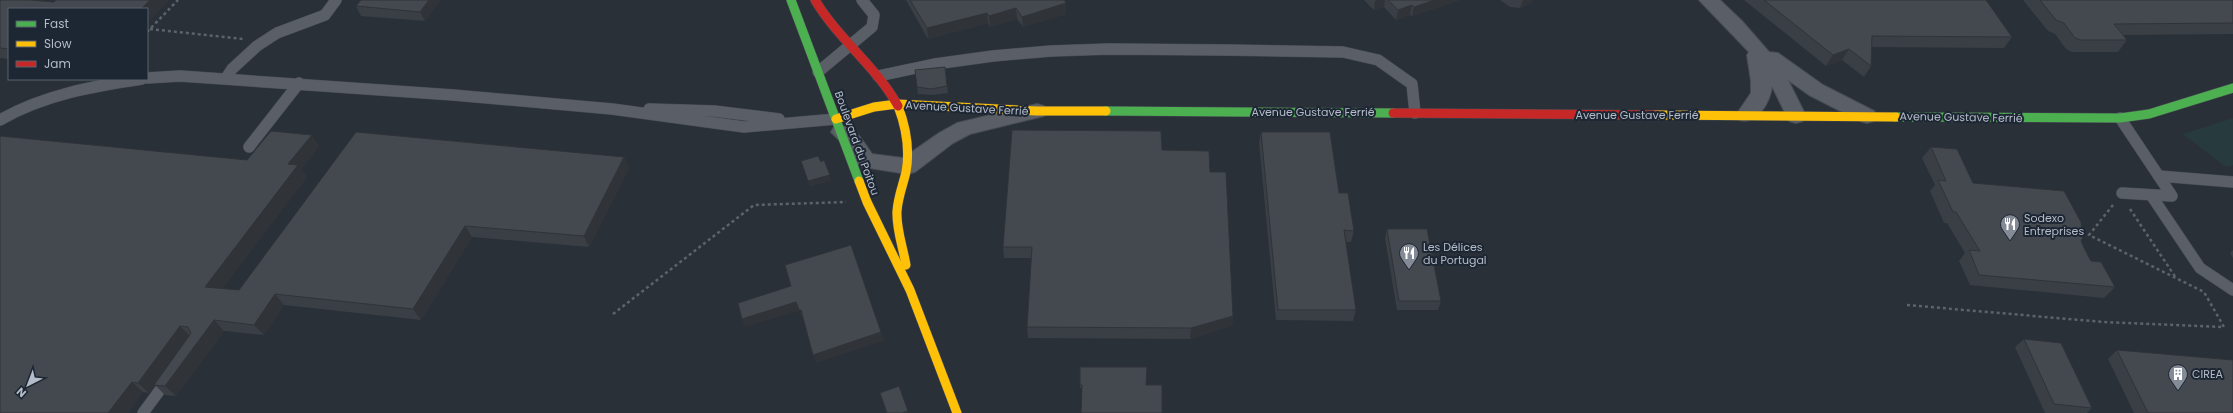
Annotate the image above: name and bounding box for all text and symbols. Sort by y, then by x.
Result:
legend [8,8,148,80]
text: Fast [44,15,69,32]
text: Slow [44,35,72,52]
text: Jam [44,55,71,72]
street label: Boulevard du Poitou [831,89,883,197]
street label: Avenue Gustave Ferrié [905,97,1029,119]
street label: Avenue Gustave Ferrié [1251,104,1375,120]
street label: Avenue Gustave Ferrié [1575,107,1699,123]
street label: Avenue Gustave Ferrié [1899,108,2023,126]
place label: Sodexo Entreprises [2024,210,2084,239]
restaurant icon: Sodexo Entreprises [1999,213,2021,241]
place label: Les Délices du Portugal [1423,239,1487,268]
restaurant icon: Les Délices du Portugal [1398,242,1420,270]
building icon: CIREA [2167,363,2189,391]
north arrow [8,365,48,405]
place label: CIREA [2192,366,2224,382]
text: N [13,384,30,401]

